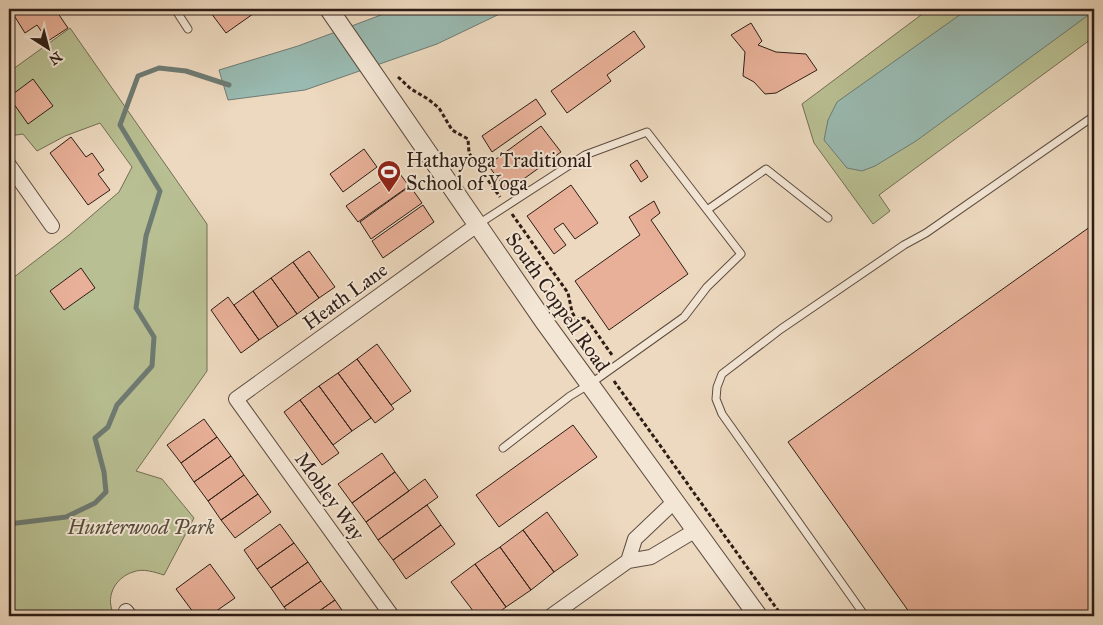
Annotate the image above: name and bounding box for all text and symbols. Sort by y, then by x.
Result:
north arrow [22,22,72,72]
text: N [45,48,65,69]
place label: Hathayoga Traditional School of Yoga [406,148,592,196]
sports icon: Hathayoga Traditional School of Yoga [376,159,402,193]
street label: South Coppell Road [501,228,615,376]
street label: Heath Lane [298,257,392,335]
street label: Mobley Way [290,447,370,545]
park label: Hunterwood Park [66,515,215,539]

